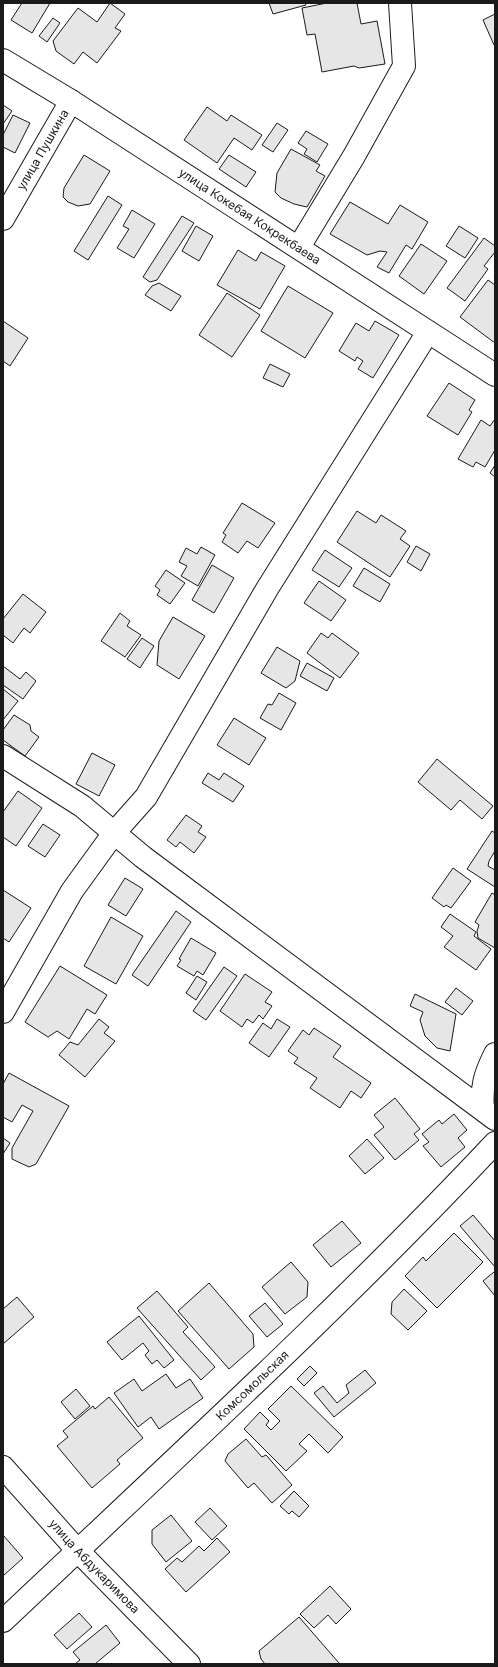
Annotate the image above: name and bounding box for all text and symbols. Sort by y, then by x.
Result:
street label: улица Пушкина [13,106,72,192]
street label: улица Кокебая Кокрекбаева [176,165,324,267]
street label: Комсомольская [213,1347,292,1423]
street label: улица Абдукаримова [46,1516,143,1616]

